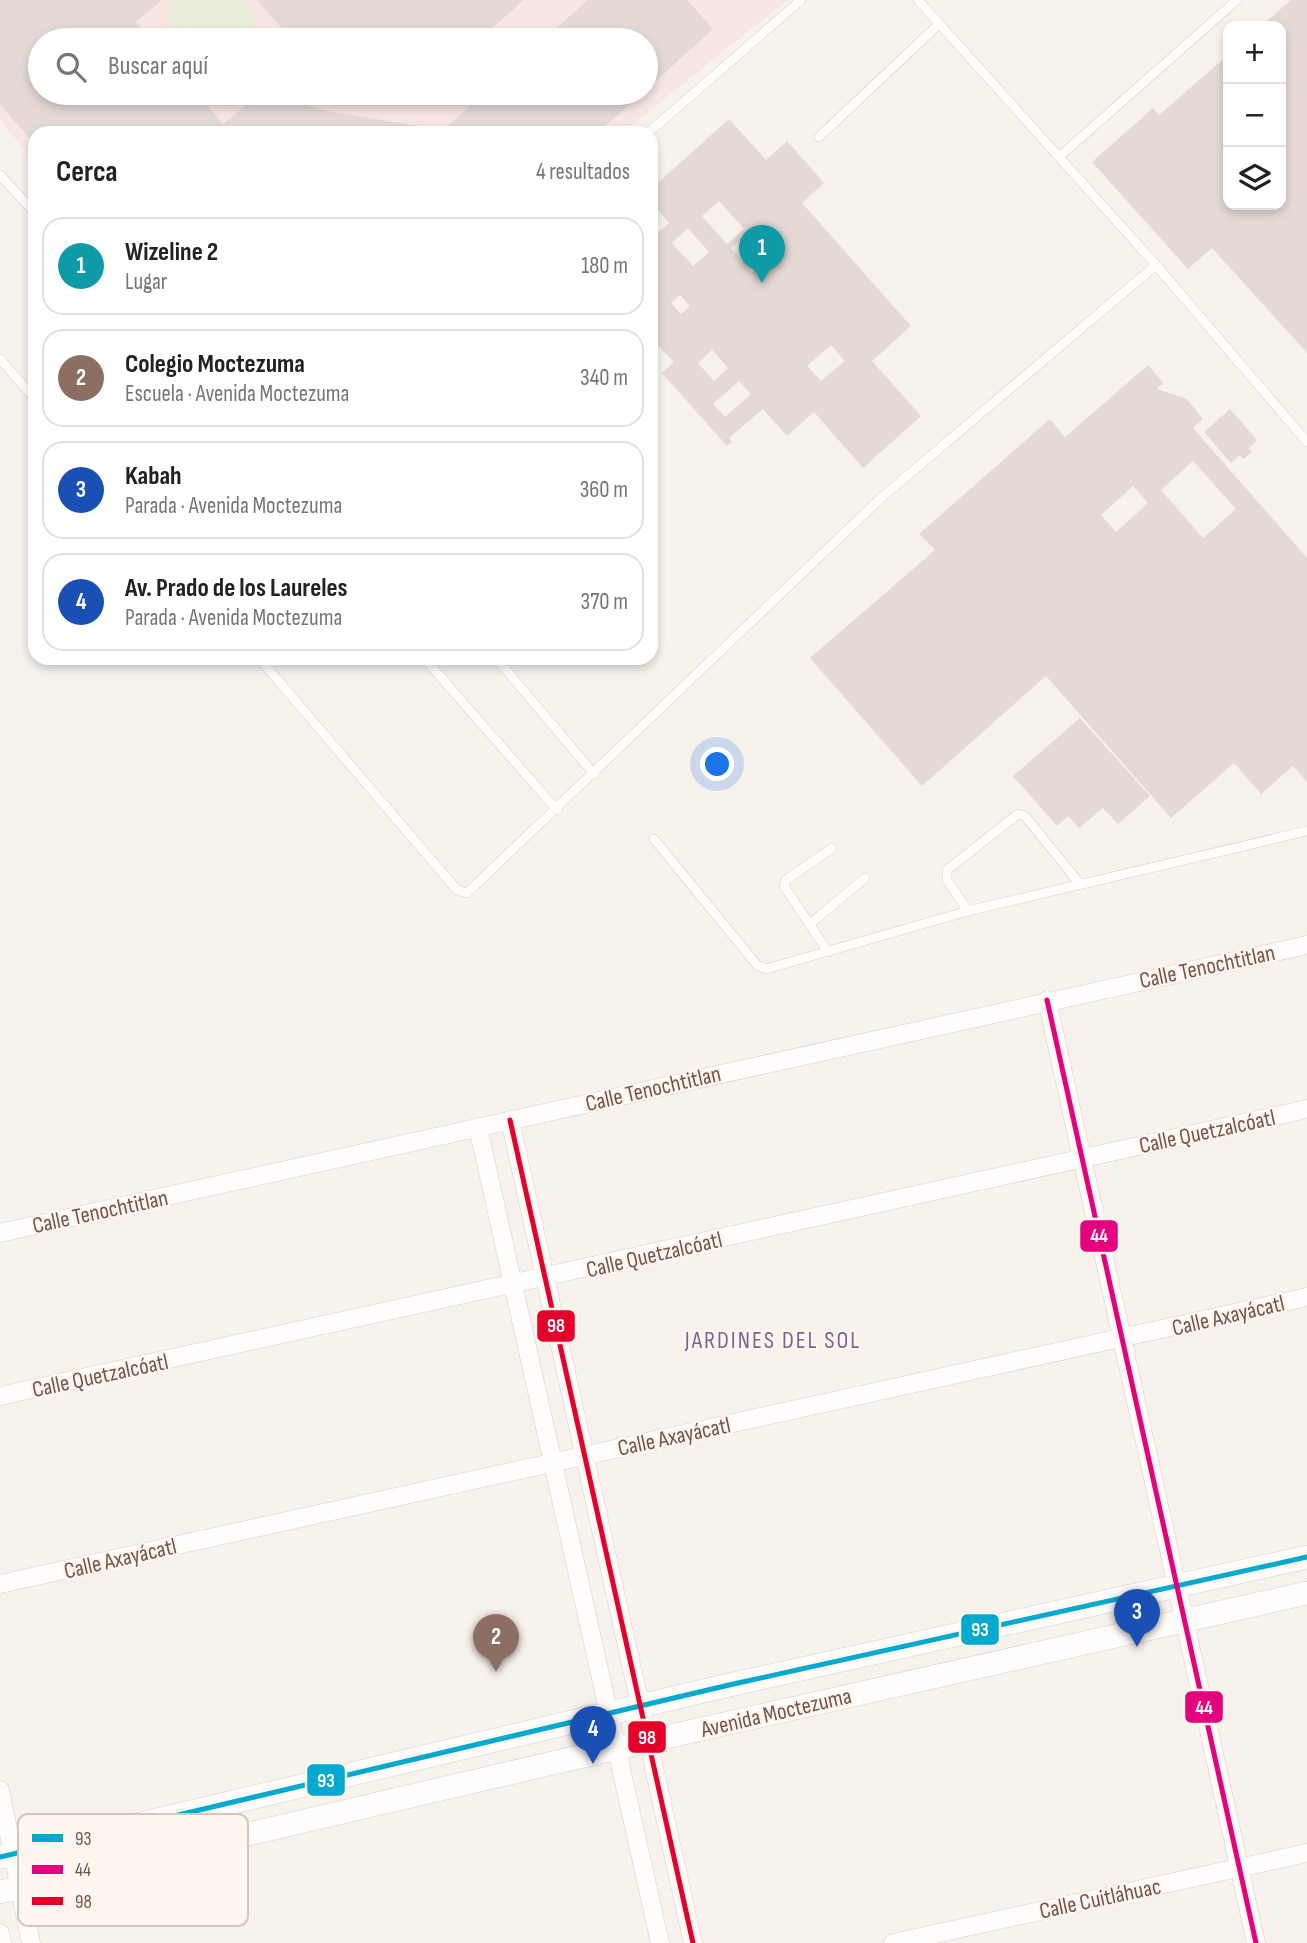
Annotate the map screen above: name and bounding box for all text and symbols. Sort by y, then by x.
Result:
map controls [1223,21,1286,210]
button: + [1223,21,1286,84]
search box [28,28,658,105]
icon: search [52,48,90,86]
text: Buscar aquí [108,51,208,82]
button: − [1223,84,1286,147]
button: layers [1223,147,1286,210]
text: Cerca [56,154,118,190]
text: 4 resultados [536,158,630,186]
pin: 1 [739,225,785,283]
text: Wizeline 2 [125,237,218,268]
text: 1 [76,252,86,280]
text: 180 m [581,252,628,280]
text: Lugar [125,268,167,296]
text: Colegio Moctezuma [125,349,305,380]
text: 2 [76,364,86,392]
text: 340 m [580,364,628,392]
text: Escuela · Avenida Moctezuma [125,380,349,408]
text: Kabah [125,461,182,492]
text: 3 [76,476,86,504]
text: 360 m [580,476,628,504]
text: Parada · Avenida Moctezuma [125,492,342,520]
text: Av. Prado de los Laureles [125,573,348,604]
text: 4 [76,588,86,616]
text: 370 m [581,588,628,616]
text: Parada · Avenida Moctezuma [125,604,342,632]
your location [700,747,734,781]
street label: Calle Tenochtitlan [1137,939,1278,995]
street label: Calle Tenochtitlan [583,1060,724,1118]
street label: Calle Quetzalcóatl [1137,1104,1278,1160]
street label: Calle Tenochtitlan [30,1184,171,1240]
line badge: 44 [1079,1219,1119,1253]
text: 44 [1090,1225,1108,1248]
street label: Calle Quetzalcóatl [584,1226,725,1284]
street label: Calle Axayácatl [1169,1289,1287,1343]
line badge: 98 [536,1309,576,1343]
text: 98 [547,1315,565,1338]
district label: JARDINES DEL SOL [684,1326,861,1355]
street label: Calle Quetzalcóatl [30,1348,171,1404]
street label: Calle Axayácatl [615,1411,733,1463]
street label: Calle Axayácatl [61,1532,179,1586]
pin: 3 [1114,1589,1160,1647]
line badge: 93 [960,1613,1000,1646]
pin: 2 [473,1614,519,1672]
text: 93 [971,1619,989,1642]
street label: Avenida Moctezuma [697,1682,854,1744]
line badge: 44 [1184,1690,1224,1724]
text: 44 [1195,1697,1213,1720]
pin: 4 [570,1706,616,1764]
line badge: 98 [627,1720,667,1754]
text: 98 [638,1727,656,1750]
line badge: 93 [306,1763,346,1797]
text: 93 [317,1770,335,1793]
legend [18,1814,248,1926]
text: 93 [75,1828,91,1851]
text: 44 [75,1859,91,1882]
street label: Calle Cuitláhuac [1037,1872,1164,1926]
text: 98 [75,1891,92,1914]

